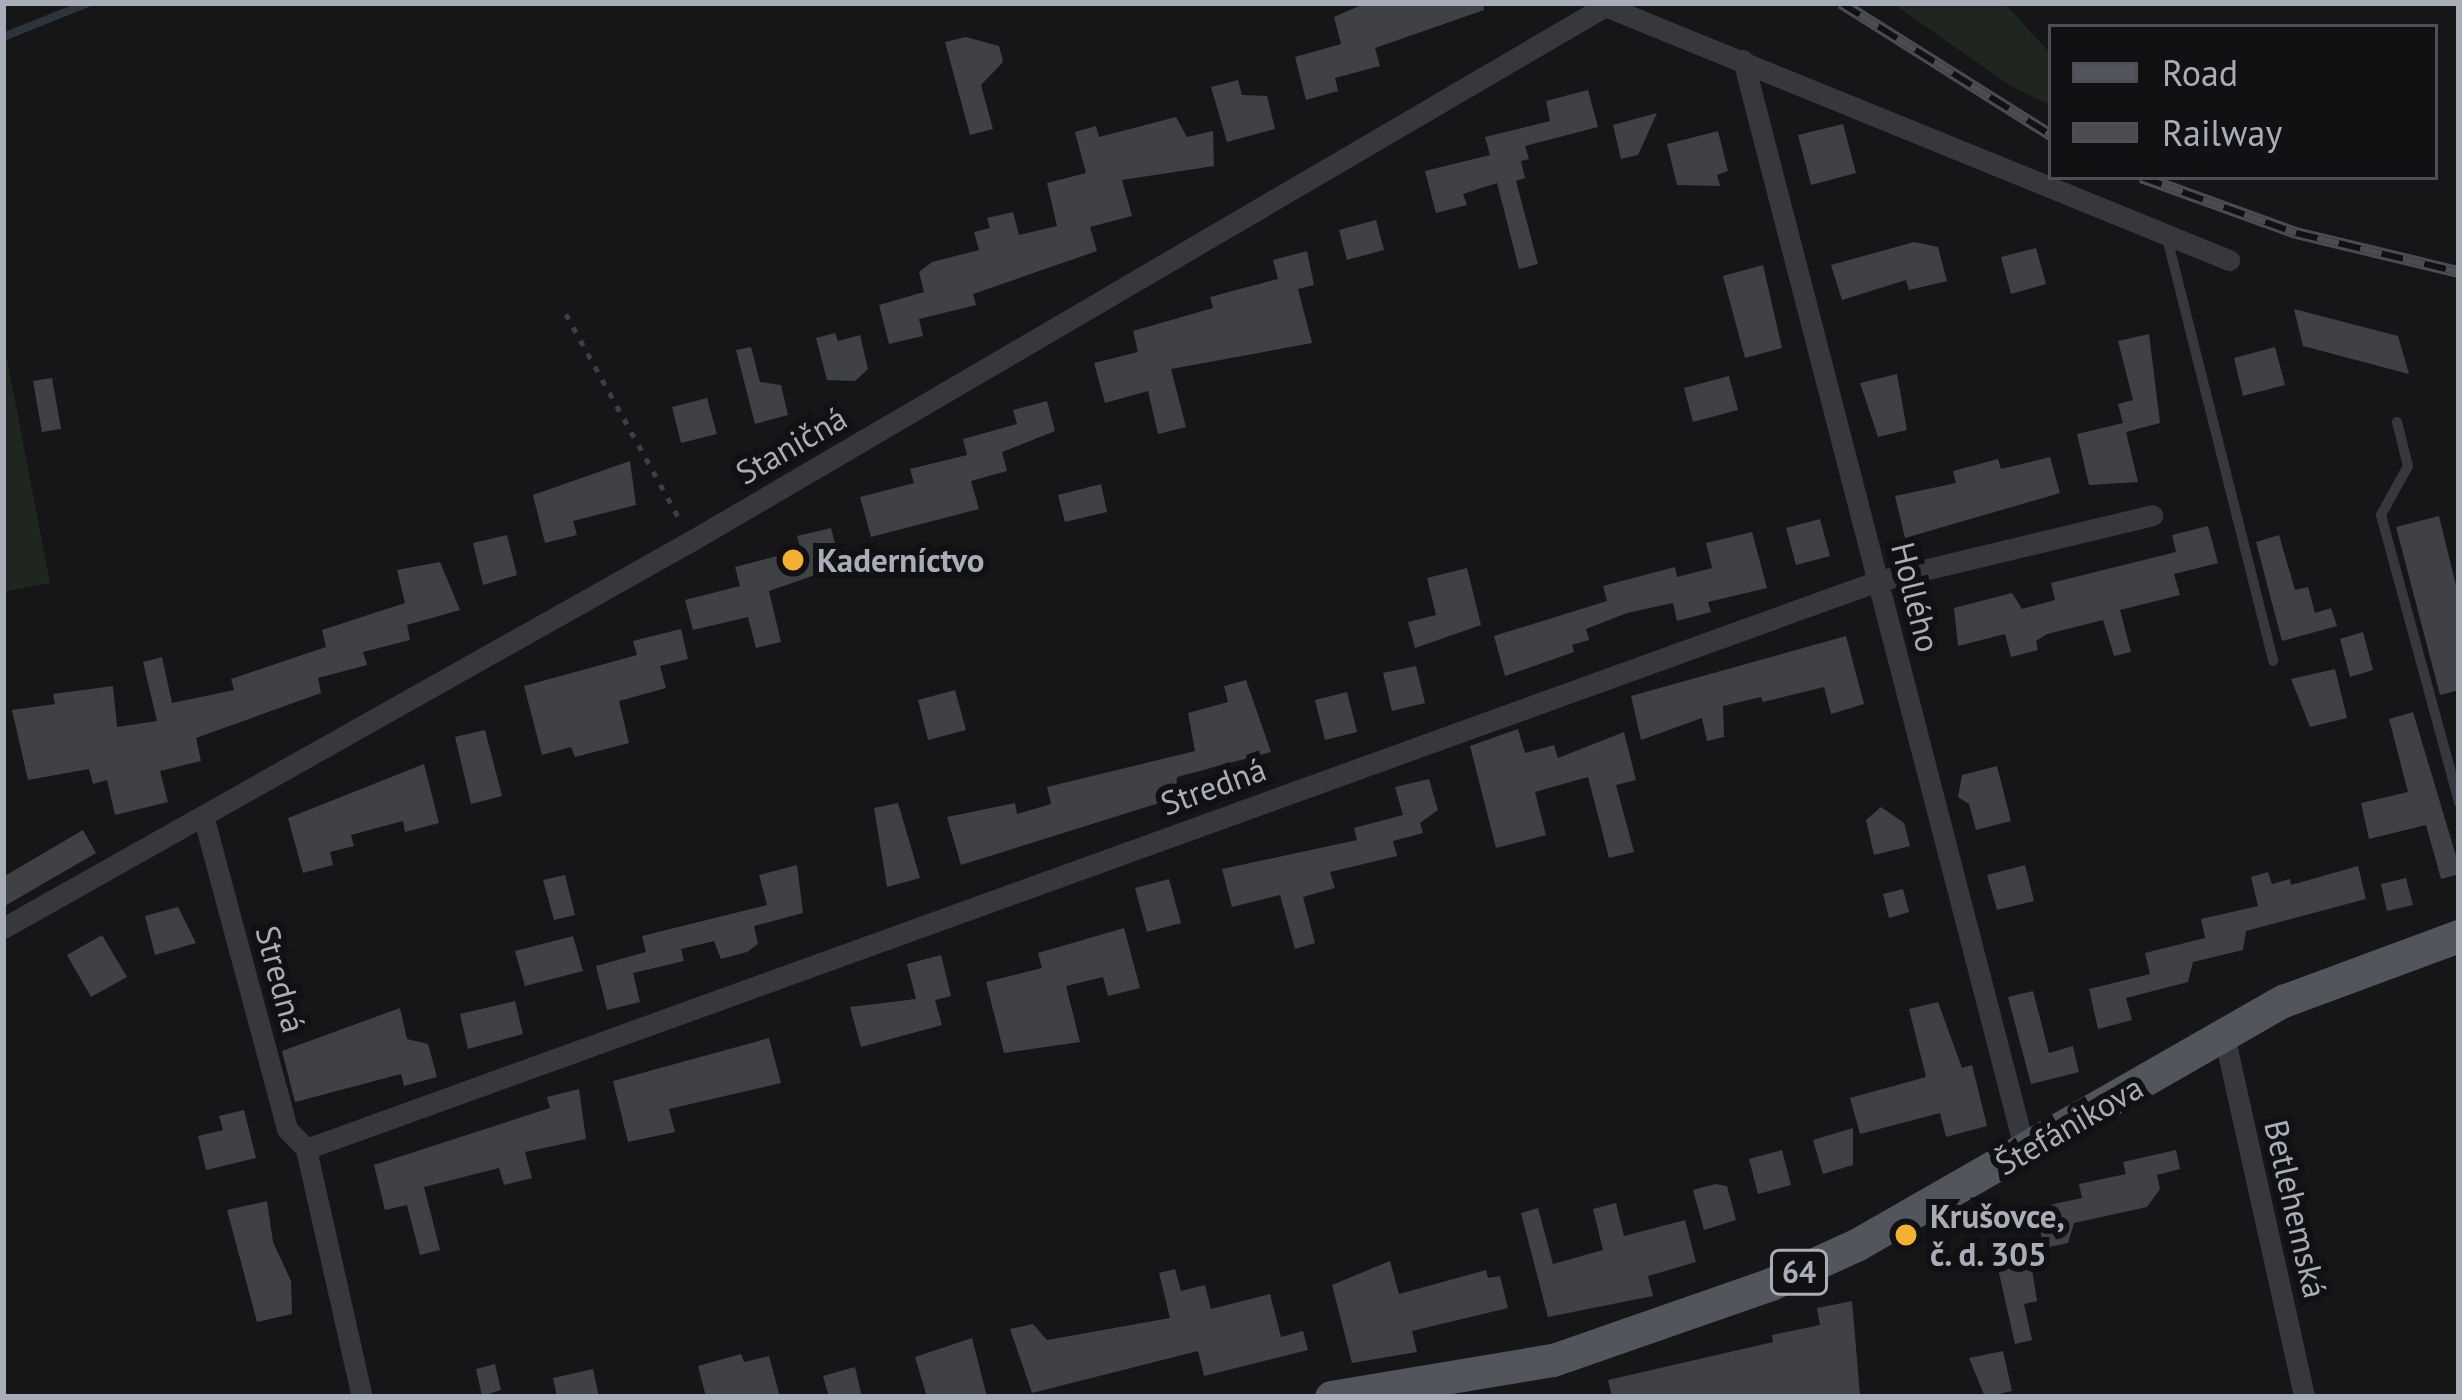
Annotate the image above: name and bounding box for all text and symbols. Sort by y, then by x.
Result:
legend [2048,24,2438,180]
text: Road [2162,49,2238,96]
text: Railway [2162,109,2282,156]
street label: Staničná [729,398,853,492]
street label: Hollého [1883,538,1949,656]
place label: Kaderníctvo [817,540,984,580]
marker: Kaderníctvo [780,547,806,573]
street label: Stredná [1155,749,1271,823]
street label: Stredná [248,921,314,1037]
street label: Štefánikova [1988,1067,2150,1183]
street label: Betlehemská [2256,1116,2336,1302]
place label: Krušovce, č. d. 305 [1930,1196,2065,1274]
marker: Krušovce, č. d. 305 [1893,1222,1919,1248]
road number: 64 [1769,1248,1829,1296]

